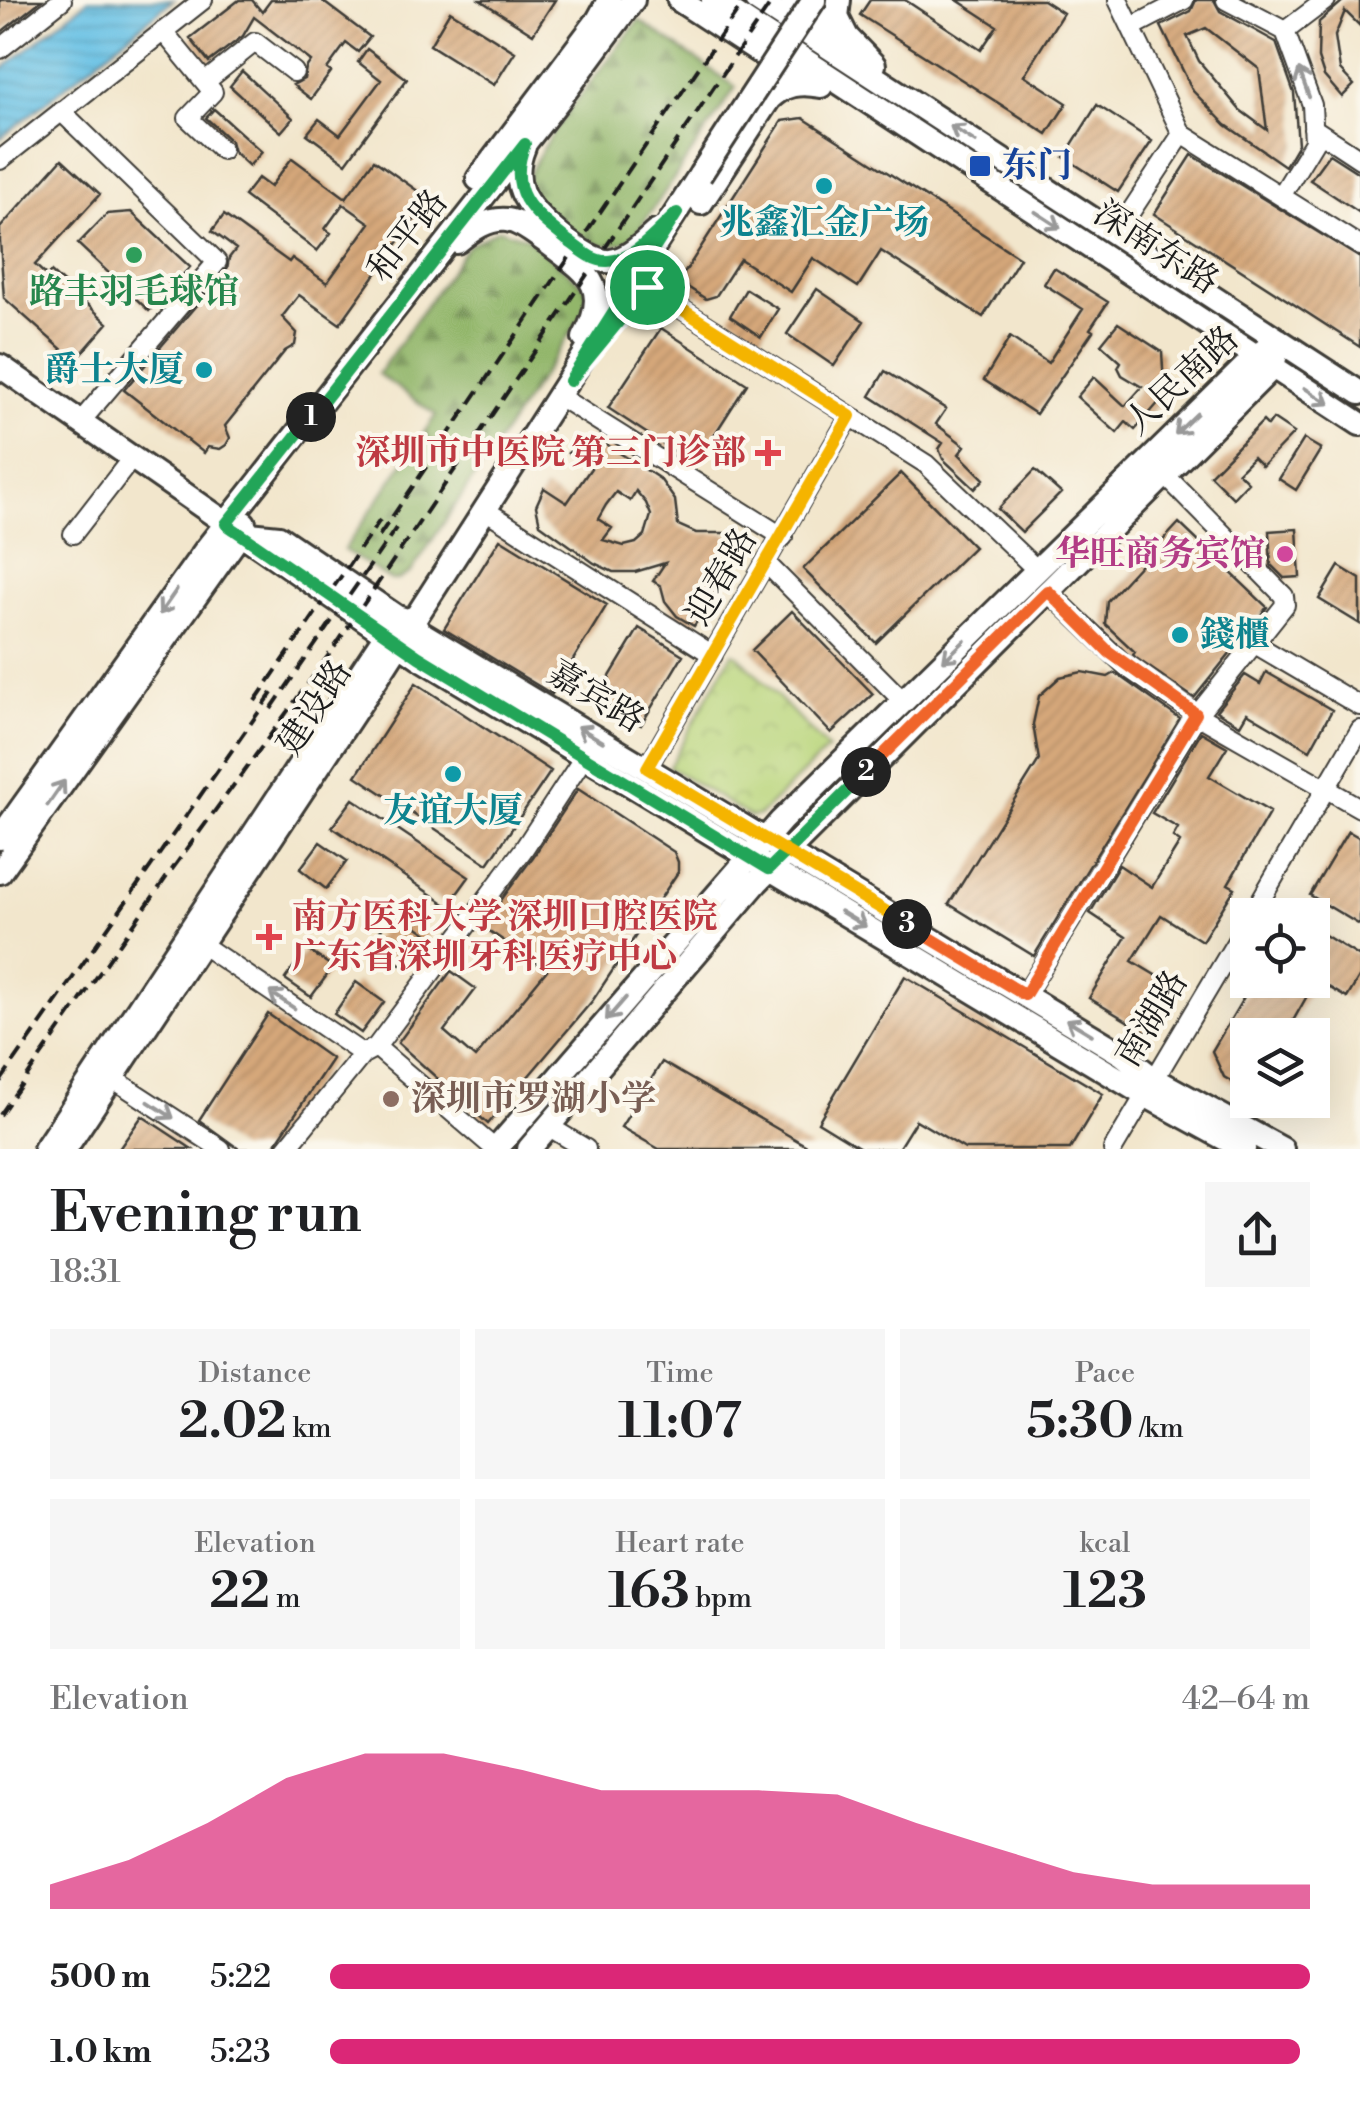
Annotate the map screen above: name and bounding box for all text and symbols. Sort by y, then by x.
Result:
one-way arrow [1294,68,1312,99]
one-way arrow [950,124,977,144]
place label: 东门 [1002,145,1072,188]
marker: 东门 [967,153,993,179]
marker: 兆鑫汇金广场 [813,175,835,197]
street label: 和平路 [359,181,457,291]
street label: 深南东路 [1086,192,1226,304]
place label: 兆鑫汇金广场 [719,202,929,245]
one-way arrow [1034,209,1062,230]
marker: 路丰羽毛球馆 [123,244,145,266]
pin [605,245,690,330]
icon: arrive [620,260,675,315]
place label: 路丰羽毛球馆 [29,271,239,314]
street label: 人民南路 [1116,318,1248,444]
place label: 爵士大厦 [44,349,184,392]
marker: 爵士大厦 [193,359,215,381]
one-way arrow [1302,385,1330,406]
pin: 1 [286,392,336,442]
text: 1 [304,399,318,434]
one-way arrow [1174,412,1198,436]
place label: 深圳市中医院 第三门诊部 [355,432,746,475]
marker: 深圳市中医院 第三门诊部 [755,440,781,466]
street label: 迎春路 [677,521,767,633]
place label: 华旺商务宾馆 [1055,533,1265,576]
marker: 华旺商务宾馆 [1274,543,1296,565]
one-way arrow [158,588,179,615]
place label: 錢櫃 [1200,614,1270,657]
marker: 錢櫃 [1169,624,1191,646]
one-way arrow [942,639,966,663]
street label: 建设路 [268,652,362,764]
street label: 嘉宾路 [540,652,652,742]
one-way arrow [576,724,605,744]
pin: 2 [841,747,891,797]
text: 2 [857,754,875,789]
marker: 友谊大厦 [442,763,464,785]
one-way arrow [46,779,67,807]
place label: 友谊大厦 [383,790,523,833]
place label: 南方医科大学 深圳口腔医院 广东省深圳牙科医疗中心 [292,896,718,979]
map controls [1230,898,1330,1118]
button: locate [1230,898,1330,998]
pin: 3 [882,899,932,949]
text: 3 [899,906,915,941]
one-way arrow [838,909,867,929]
marker: 南方医科大学 深圳口腔医院 广东省深圳牙科医疗中心 [256,924,282,950]
street label: 南湖路 [1107,963,1197,1075]
one-way arrow [268,989,296,1010]
one-way arrow [604,996,627,1021]
one-way arrow [1065,1017,1094,1037]
button: layers [1230,1018,1330,1118]
place label: 深圳市罗湖小学 [411,1078,656,1121]
marker: 深圳市罗湖小学 [380,1088,402,1110]
one-way arrow [146,1099,174,1120]
text: Evening run [50,1180,362,1249]
button: share [1205,1182,1310,1287]
text: 18:31 [50,1252,121,1292]
text: Distance [199,1356,311,1391]
text: Time [646,1356,714,1391]
text: Pace [1075,1356,1135,1391]
text: 2.02 [178,1391,287,1453]
text: 11:07 [618,1391,742,1453]
text: 5:30 [1026,1391,1134,1453]
text: km [287,1411,332,1446]
text: /km [1134,1411,1184,1446]
text: Elevation [194,1526,316,1561]
text: Heart rate [615,1526,745,1561]
text: kcal [1080,1526,1130,1561]
text: 22 [210,1561,270,1623]
text: 163 [608,1561,690,1623]
text: 123 [1063,1561,1147,1623]
text: m [270,1581,301,1616]
text: bpm [690,1581,752,1616]
text: Elevation [50,1679,189,1719]
text: 42–64 m [1182,1679,1310,1719]
text: 500 m [50,1957,151,1997]
text: 5:22 [210,1957,271,1997]
text: 1.0 km [50,2032,152,2072]
text: 5:23 [210,2032,271,2072]

